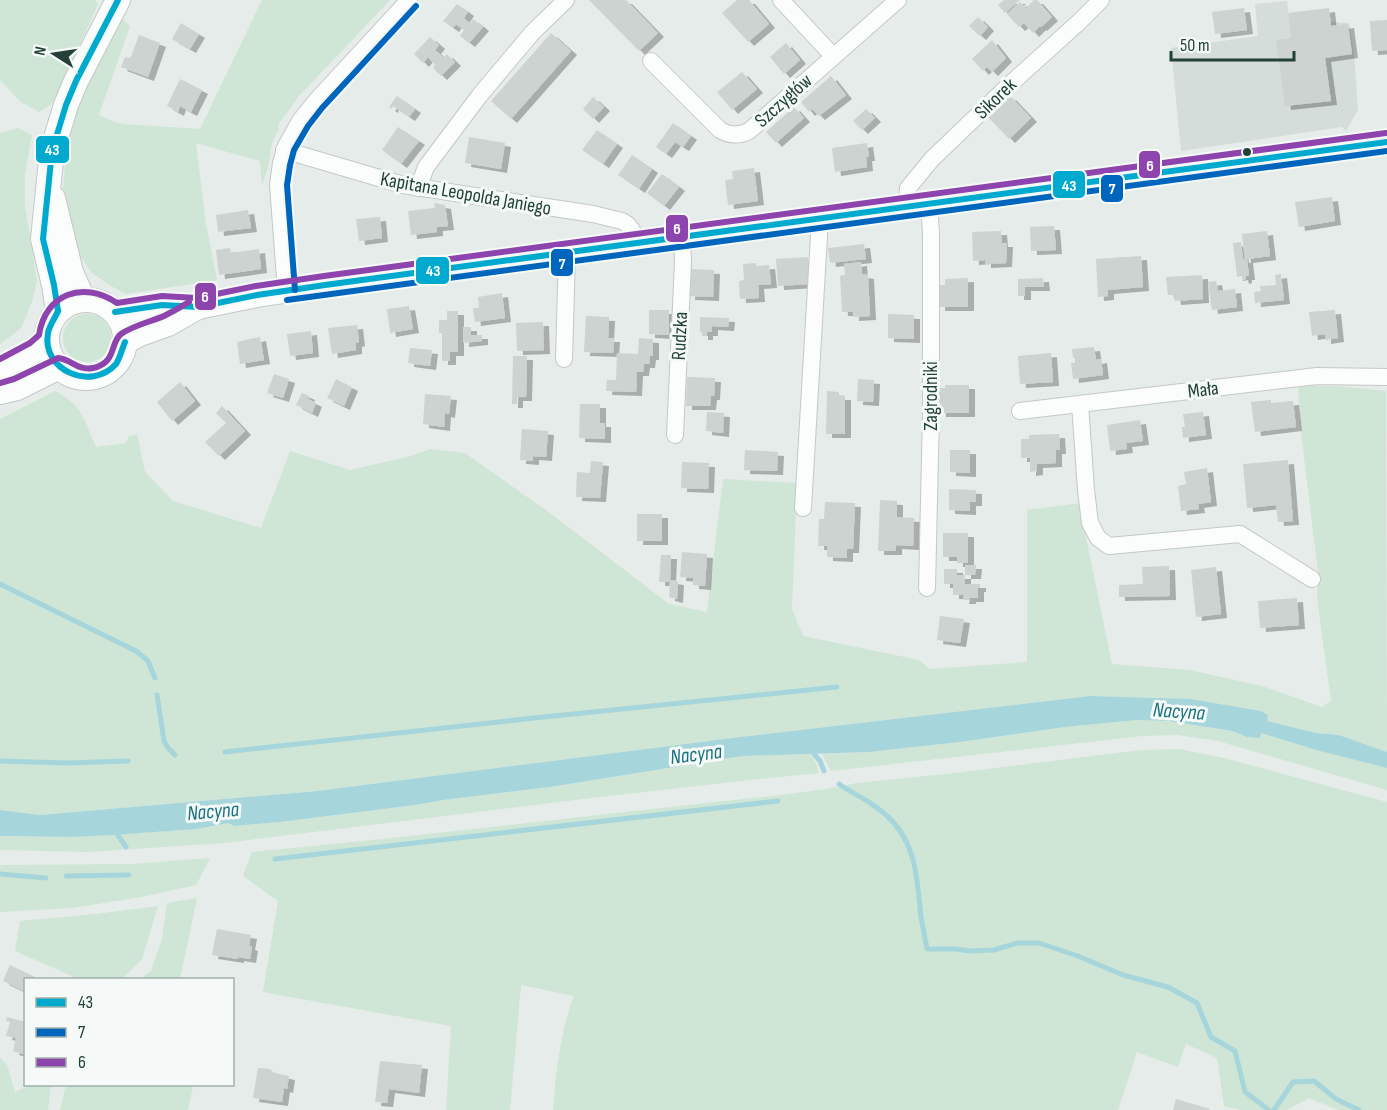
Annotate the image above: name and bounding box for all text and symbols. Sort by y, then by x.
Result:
north arrow [24,24,84,84]
scale bar [1171,24,1294,62]
text: 50 m [1180,35,1210,56]
text: N [31,45,51,57]
street label: Szczygłów [750,69,817,133]
street label: Sikorek [970,73,1022,124]
line badge: 43 [35,135,70,164]
text: 43 [45,141,59,160]
unlabelled marker [1241,146,1253,158]
line badge: 6 [1138,150,1161,179]
text: 6 [1146,157,1154,176]
street label: Kapitana Leopolda Janiego [378,167,553,221]
line badge: 43 [1052,170,1086,199]
line badge: 7 [1100,174,1124,203]
text: 43 [1062,177,1076,196]
text: 7 [1109,180,1116,199]
line badge: 6 [665,214,689,243]
text: 6 [673,220,681,239]
line badge: 7 [550,248,574,277]
text: 7 [559,255,566,274]
line badge: 43 [415,256,450,285]
text: 43 [426,262,440,281]
line badge: 6 [194,282,217,311]
text: 6 [201,288,209,307]
street label: Rudzka [667,311,693,361]
street label: Zagrodniki [919,361,943,431]
street label: Mała [1186,376,1220,404]
water label: Nacyna [1152,697,1206,726]
water label: Nacyna [669,739,724,770]
water label: Nacyna [186,797,241,826]
legend [24,978,234,1086]
text: 43 [78,992,93,1013]
text: 7 [78,1022,86,1043]
text: 6 [78,1052,86,1073]

